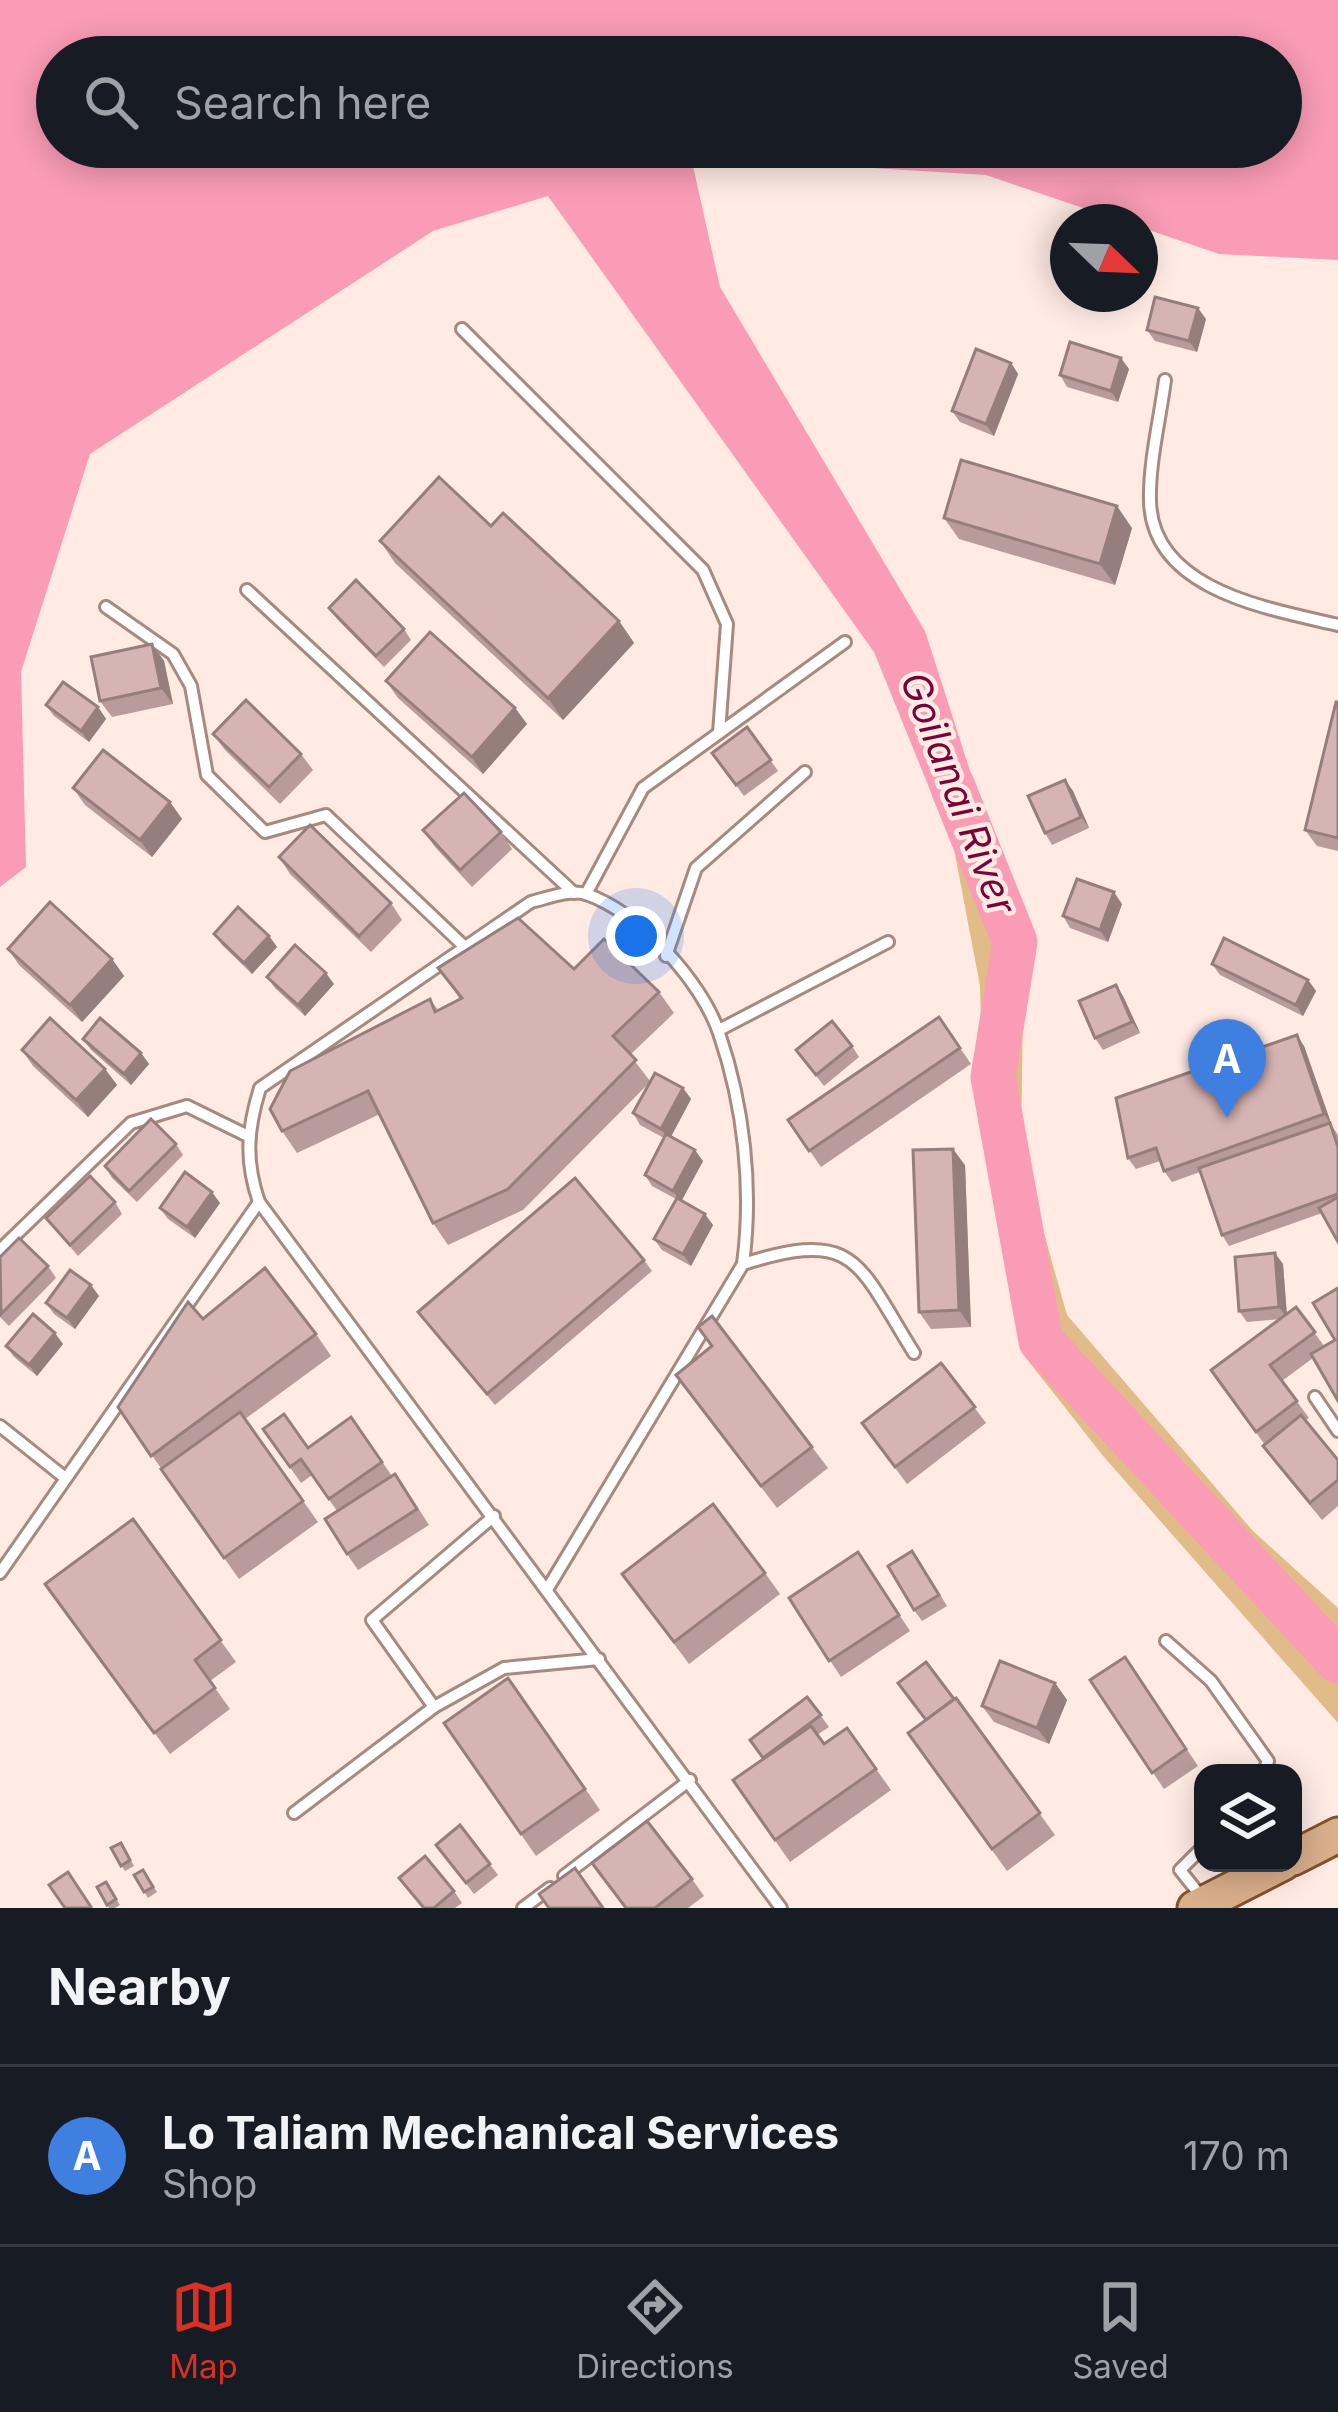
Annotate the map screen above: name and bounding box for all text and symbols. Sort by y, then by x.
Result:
search box [36,36,1302,168]
icon: search [78,69,144,135]
text: Search here [174,75,431,130]
north arrow [1050,204,1158,312]
water label: Goilanai River [891,665,1027,922]
your location [606,906,666,966]
pin: A [1188,1019,1266,1118]
map controls [1194,1764,1302,1872]
button: layers [1194,1764,1302,1872]
text: Nearby [48,1956,231,2017]
text: Lo Taliam Mechanical Services [162,2105,839,2160]
text: A [72,2132,102,2179]
text: 170 m [1183,2132,1290,2179]
text: Shop [162,2160,257,2207]
tab: Map [169,2274,238,2386]
tab: Directions [576,2274,734,2386]
tab: Saved [1072,2274,1169,2386]

